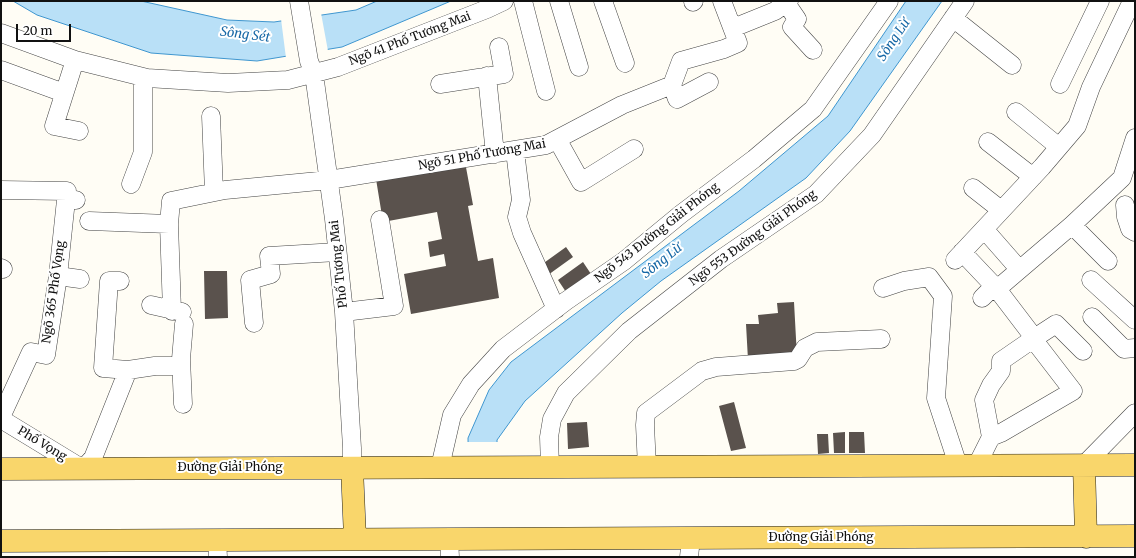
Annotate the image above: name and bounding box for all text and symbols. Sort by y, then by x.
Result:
street label: Ngõ 41 Phố Tương Mai [347,9,473,69]
scale bar [18,16,73,42]
water label: Sông Lừ [874,16,914,64]
text: 20 m [23,23,52,38]
water label: Sông Sét [219,24,271,46]
street label: Ngõ 51 Phố Tương Mai [417,137,547,173]
street label: Ngõ 543 Đường Giải Phóng [592,180,722,286]
street label: Ngõ 553 Đường Giải Phóng [687,187,819,289]
street label: Phố Tương Mai [327,219,351,309]
street label: Ngõ 365 Phố Vọng [40,240,68,344]
water label: Sông Lừ [639,240,685,282]
street label: Phố Vọng [15,424,69,464]
street label: Đường Giải Phóng [177,461,283,475]
street label: Đường Giải Phóng [768,531,874,545]

